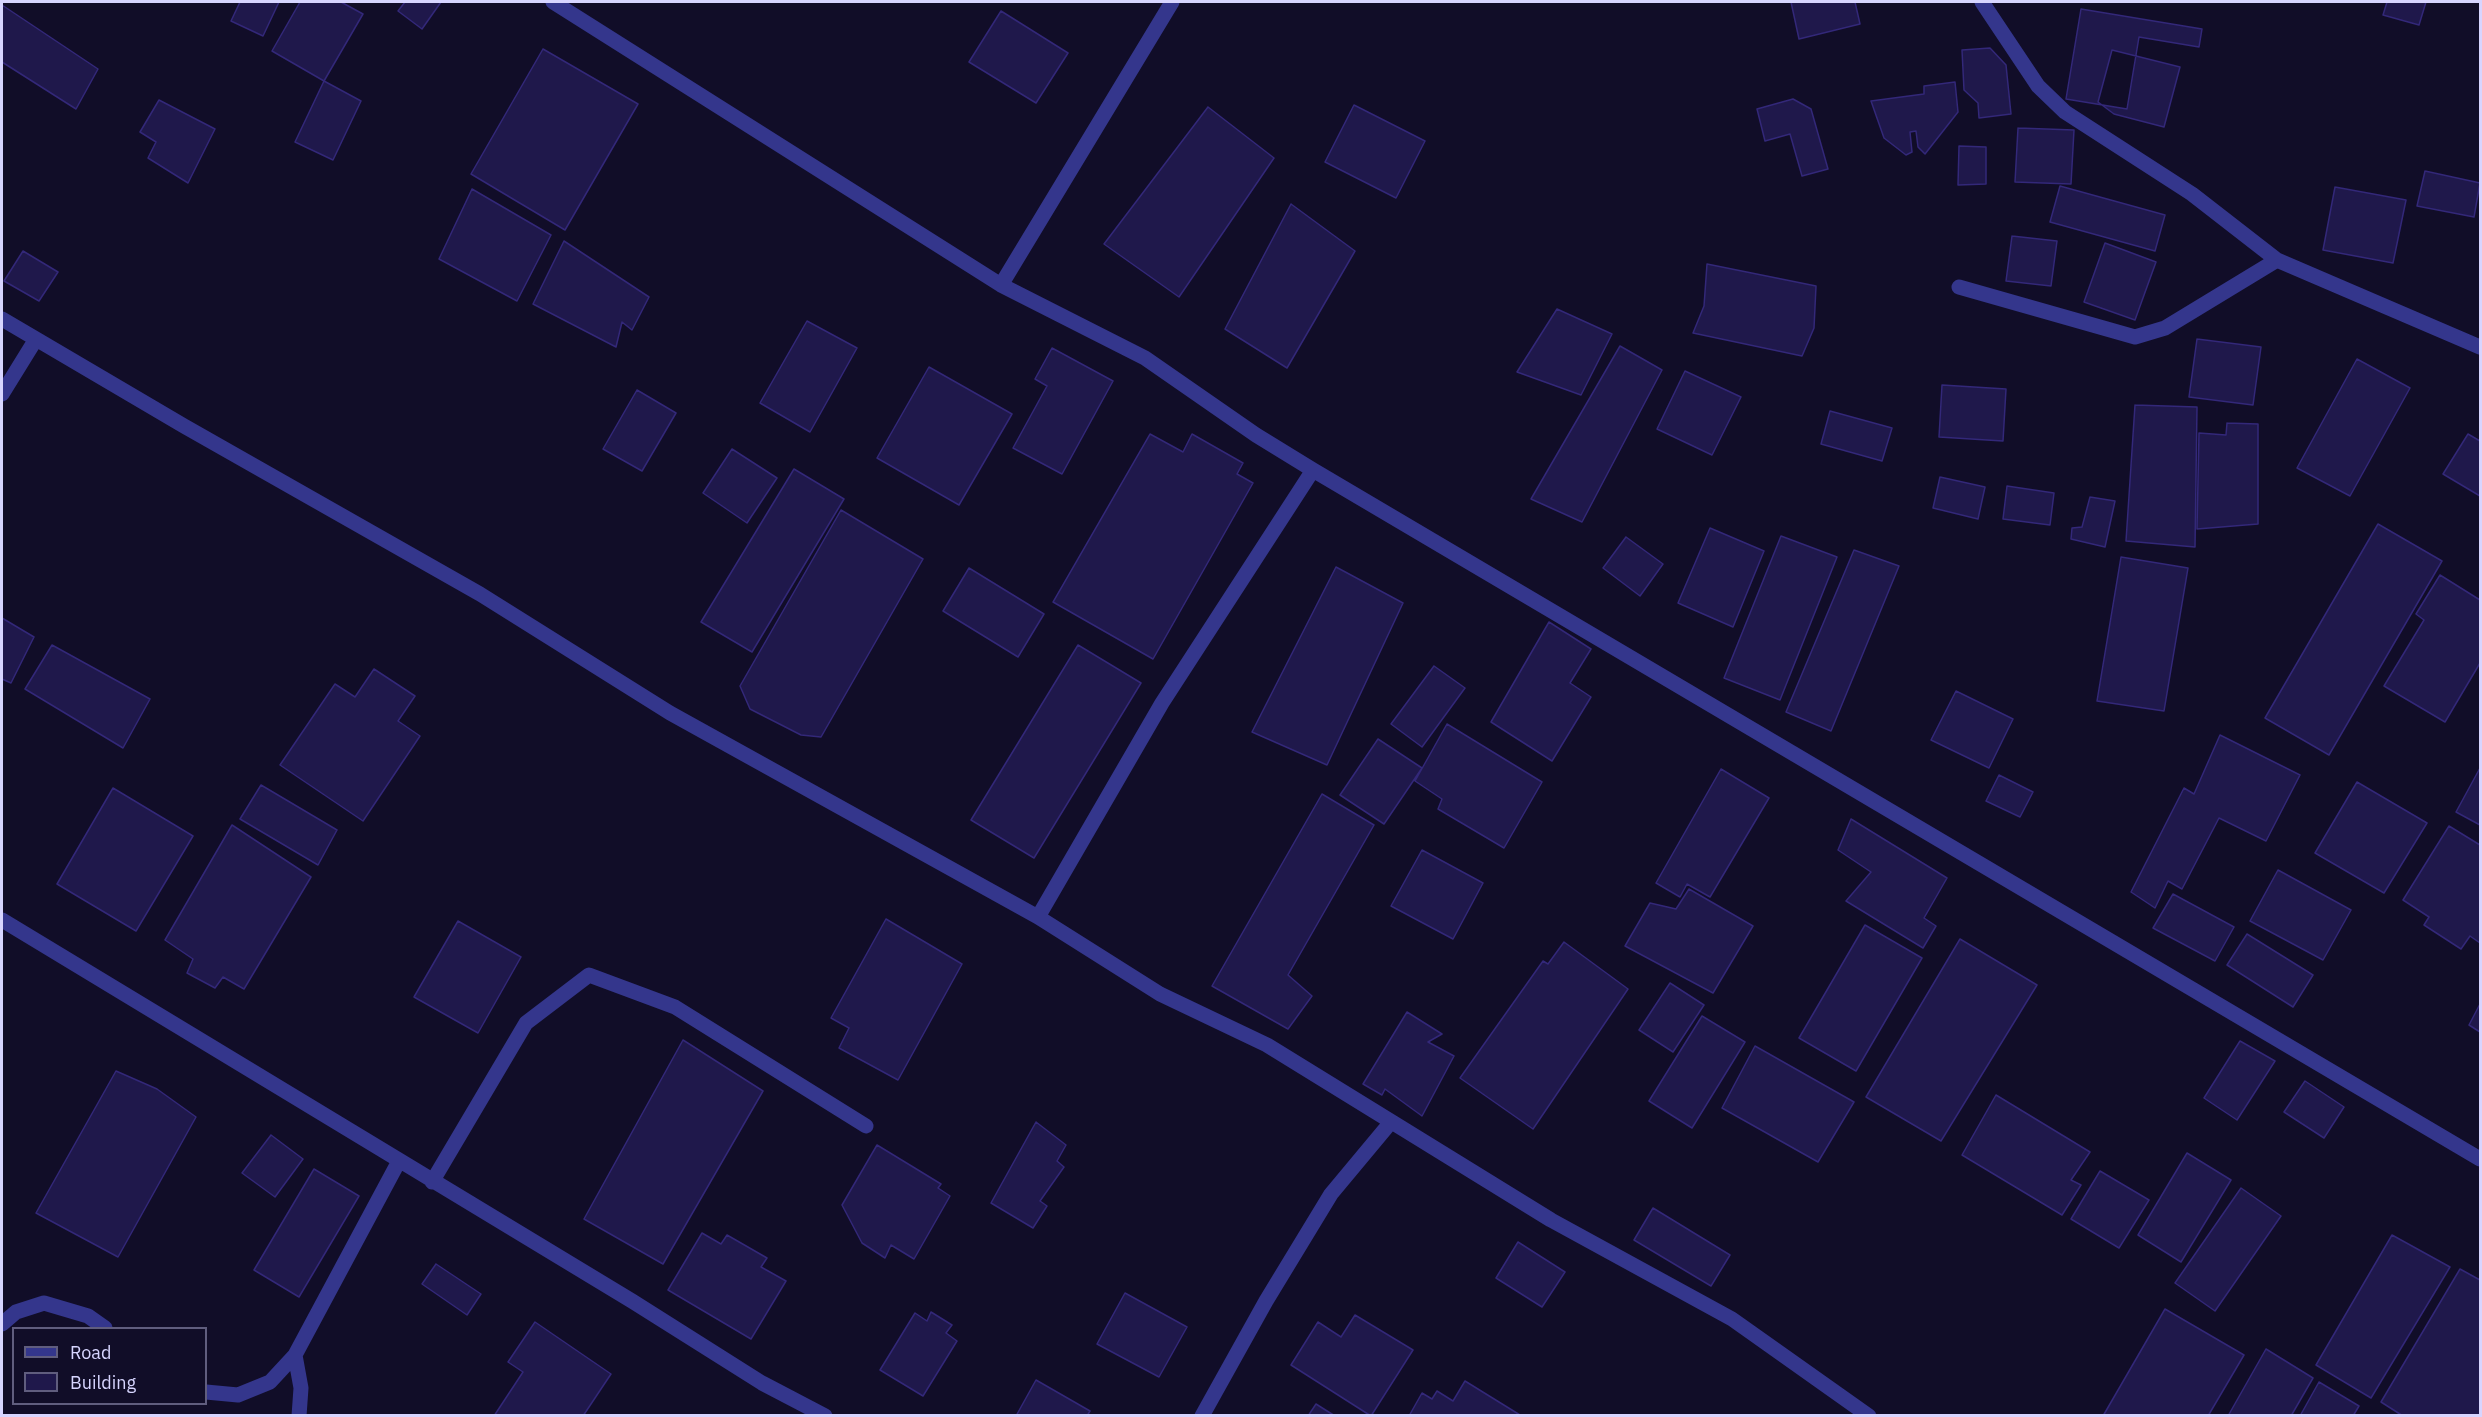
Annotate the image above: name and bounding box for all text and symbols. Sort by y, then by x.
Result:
legend [12,1327,207,1405]
text: Road [70,1341,111,1364]
text: Building [70,1371,136,1394]

